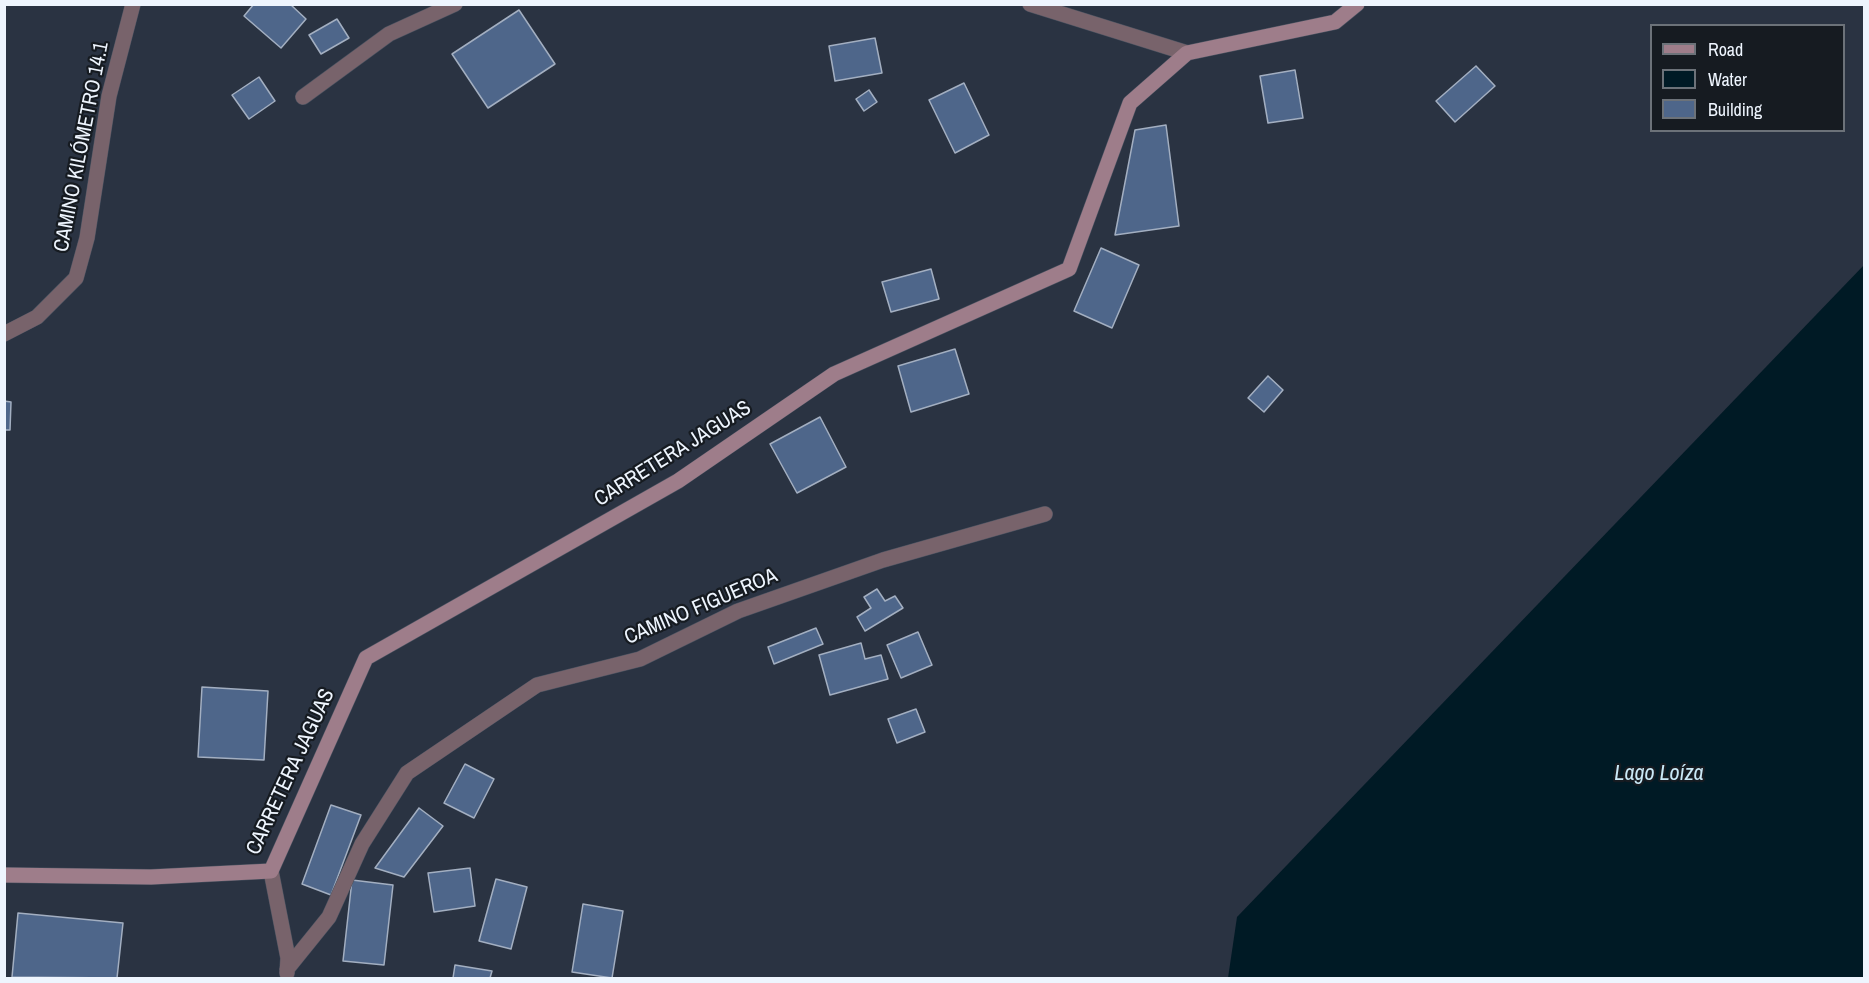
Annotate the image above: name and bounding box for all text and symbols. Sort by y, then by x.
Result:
legend [1650,24,1845,132]
text: Road [1708,37,1743,62]
street label: CAMINO KILÓMETRO 14.1 [49,40,115,254]
text: Water [1708,67,1747,92]
text: Building [1708,97,1762,122]
street label: CARRETERA JAGUAS [590,396,756,512]
street label: CAMINO FIGUEROA [621,563,781,651]
street label: CARRETERA JAGUAS [242,685,340,859]
water label: Lago Loíza [1614,761,1704,787]

